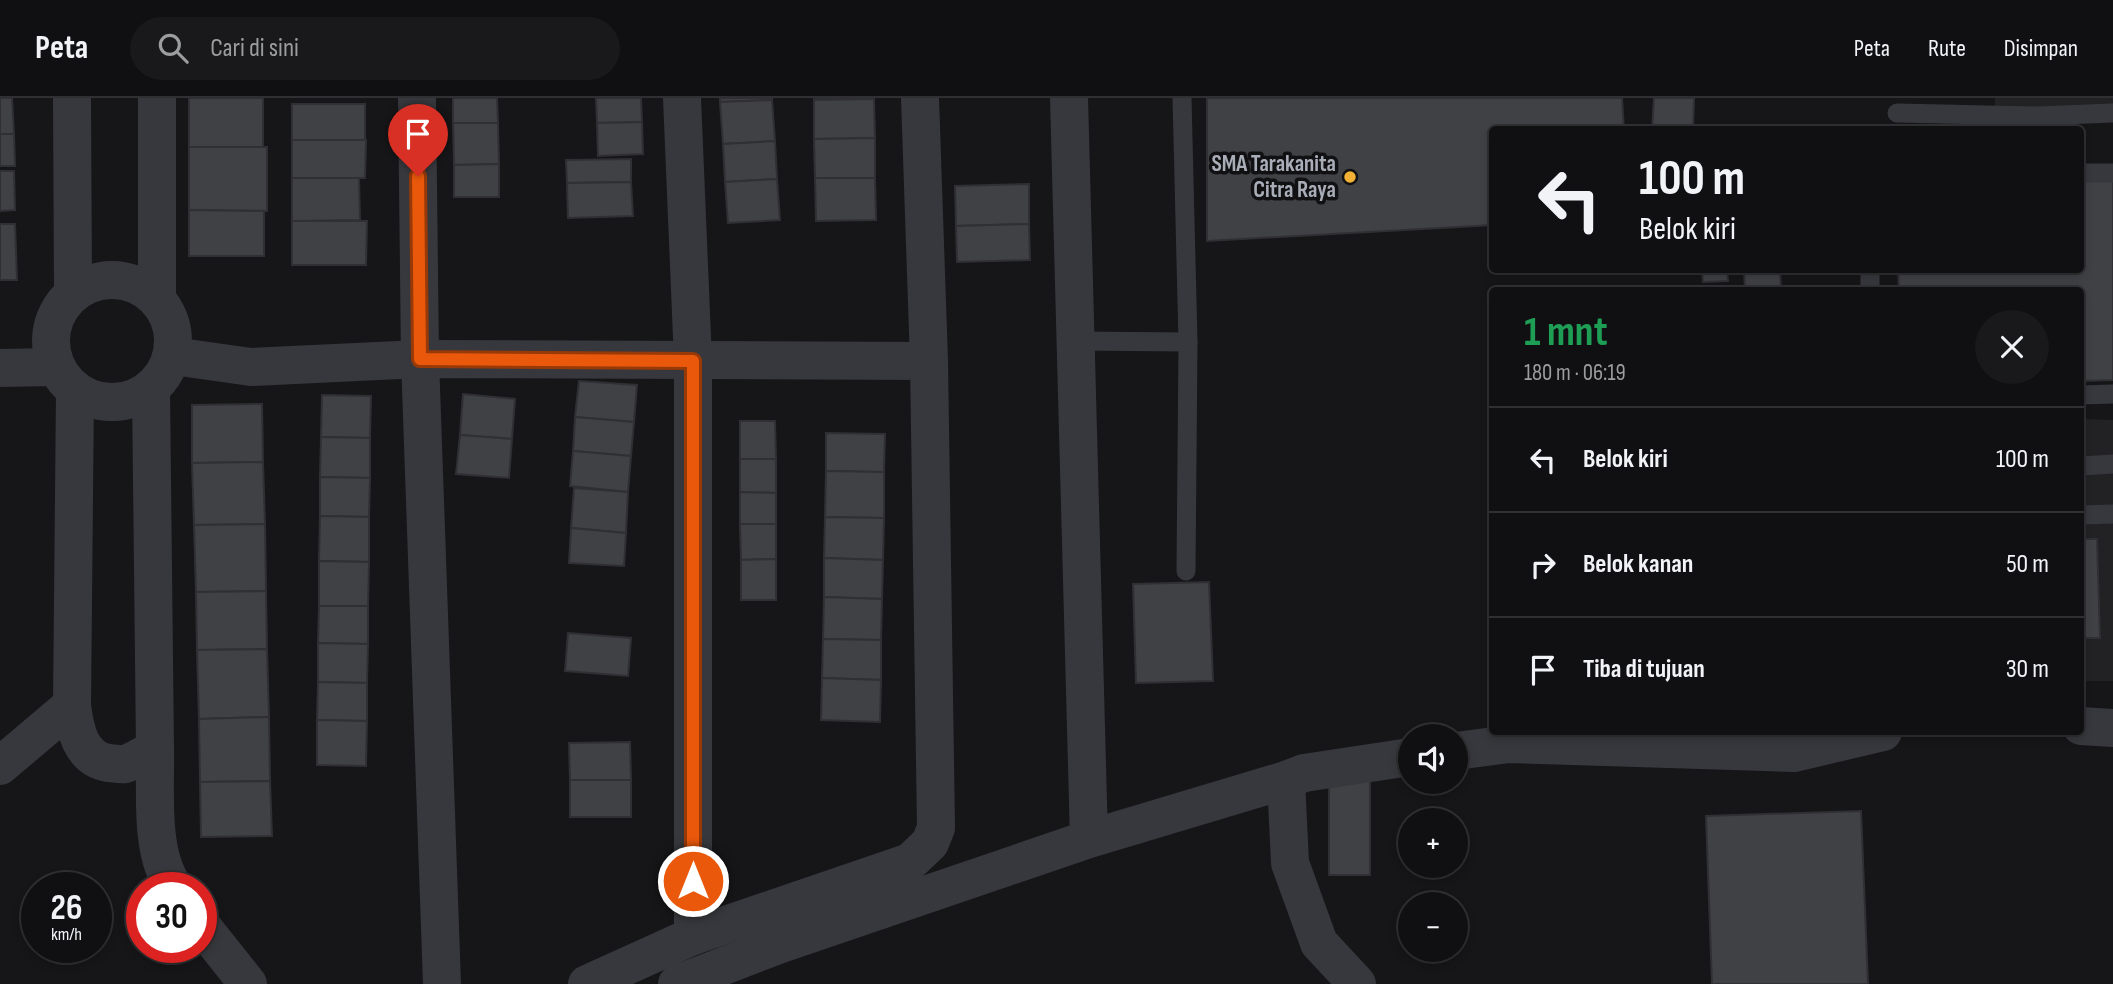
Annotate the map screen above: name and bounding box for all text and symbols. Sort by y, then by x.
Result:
search box [130,17,620,80]
text: Peta [35,28,88,68]
icon: search [154,29,192,67]
text: Cari di sini [210,33,299,64]
text: Peta [1854,34,1890,63]
text: Rute [1928,34,1966,63]
text: Disimpan [2004,34,2078,63]
pin [388,104,448,176]
icon: arrive [399,115,437,153]
place label: SMA Tarakanita Citra Raya [1211,150,1336,204]
text: 100 m [1639,150,1745,209]
icon: left [1524,154,1615,245]
marker: SMA Tarakanita Citra Raya [1342,169,1358,185]
text: Belok kiri [1639,210,1736,249]
text: 1 mnt [1524,307,1608,358]
button: close [1975,310,2049,384]
text: 180 m · 06:19 [1524,359,1626,387]
icon: left [1524,441,1562,479]
text: Belok kiri [1583,444,1668,475]
text: 100 m [1996,444,2049,475]
icon: right [1524,546,1562,584]
text: Belok kanan [1583,549,1693,580]
text: 50 m [2006,549,2049,580]
icon: arrive [1524,651,1562,689]
text: Tiba di tujuan [1583,654,1705,685]
text: 30 m [2006,654,2049,685]
map controls [1398,724,1468,962]
button: sound [1398,724,1468,794]
button: + [1398,808,1468,878]
position arrow [656,844,730,918]
speed limit sign: 30 [126,872,217,963]
text: 26 [51,887,82,930]
button: − [1398,892,1468,962]
text: km/h [51,924,82,945]

